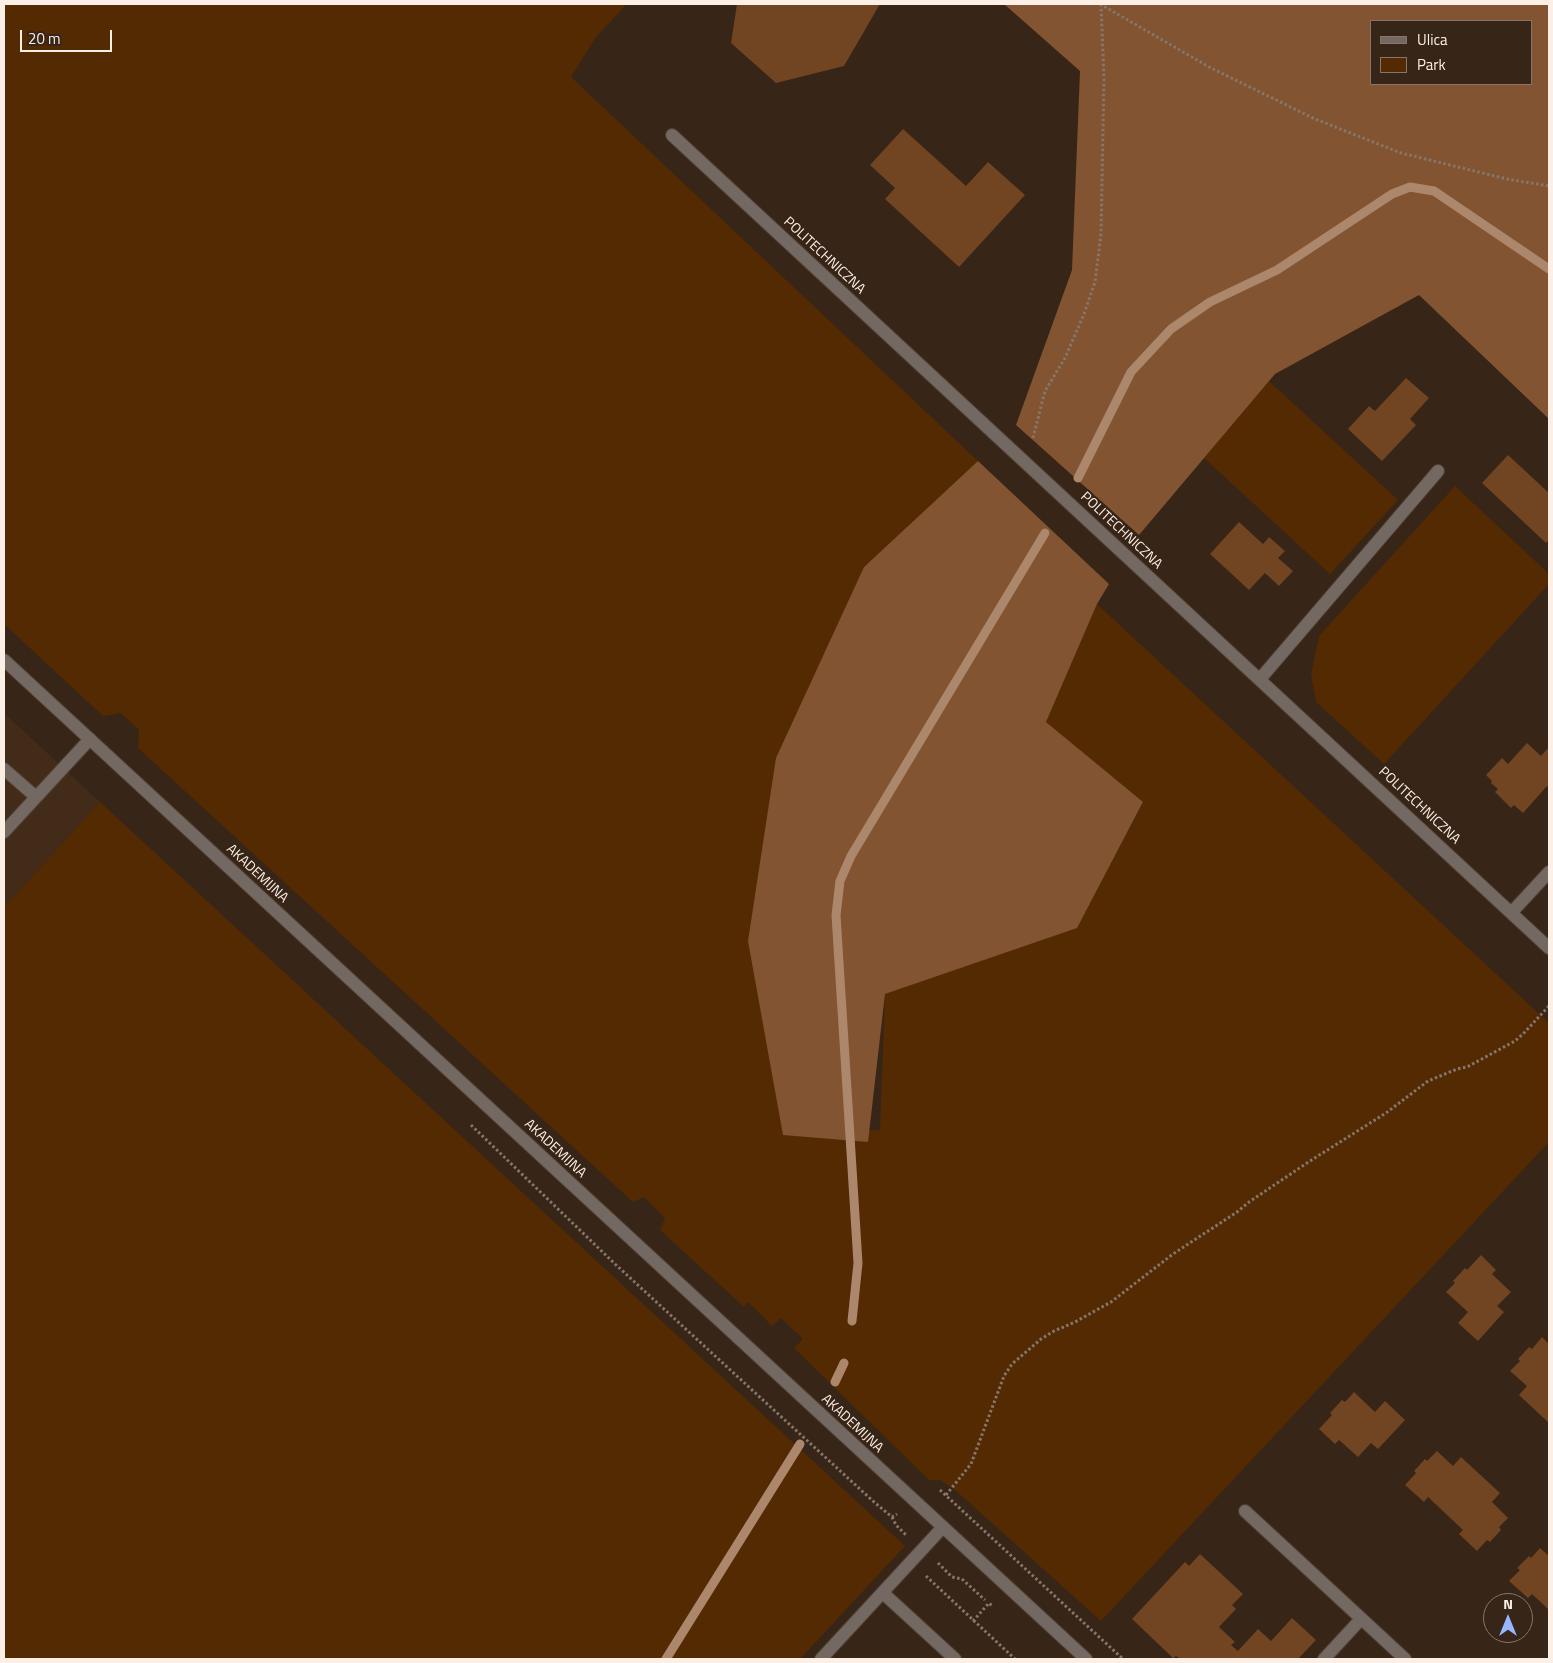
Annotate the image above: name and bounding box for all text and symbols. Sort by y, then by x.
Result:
scale bar [22,20,115,52]
legend [1370,20,1533,85]
text: 20 m [28,27,61,50]
text: Ulica [1417,28,1447,51]
text: Park [1417,53,1446,76]
street label: POLITECHNICZNA [780,214,868,298]
street label: POLITECHNICZNA [1077,489,1165,573]
street label: POLITECHNICZNA [1375,764,1463,848]
street label: AKADEMIJNA [223,841,291,907]
street label: AKADEMIJNA [521,1116,589,1182]
street label: AKADEMIJNA [818,1391,886,1457]
north arrow [1483,1593,1533,1643]
text: N [1503,1593,1513,1614]

